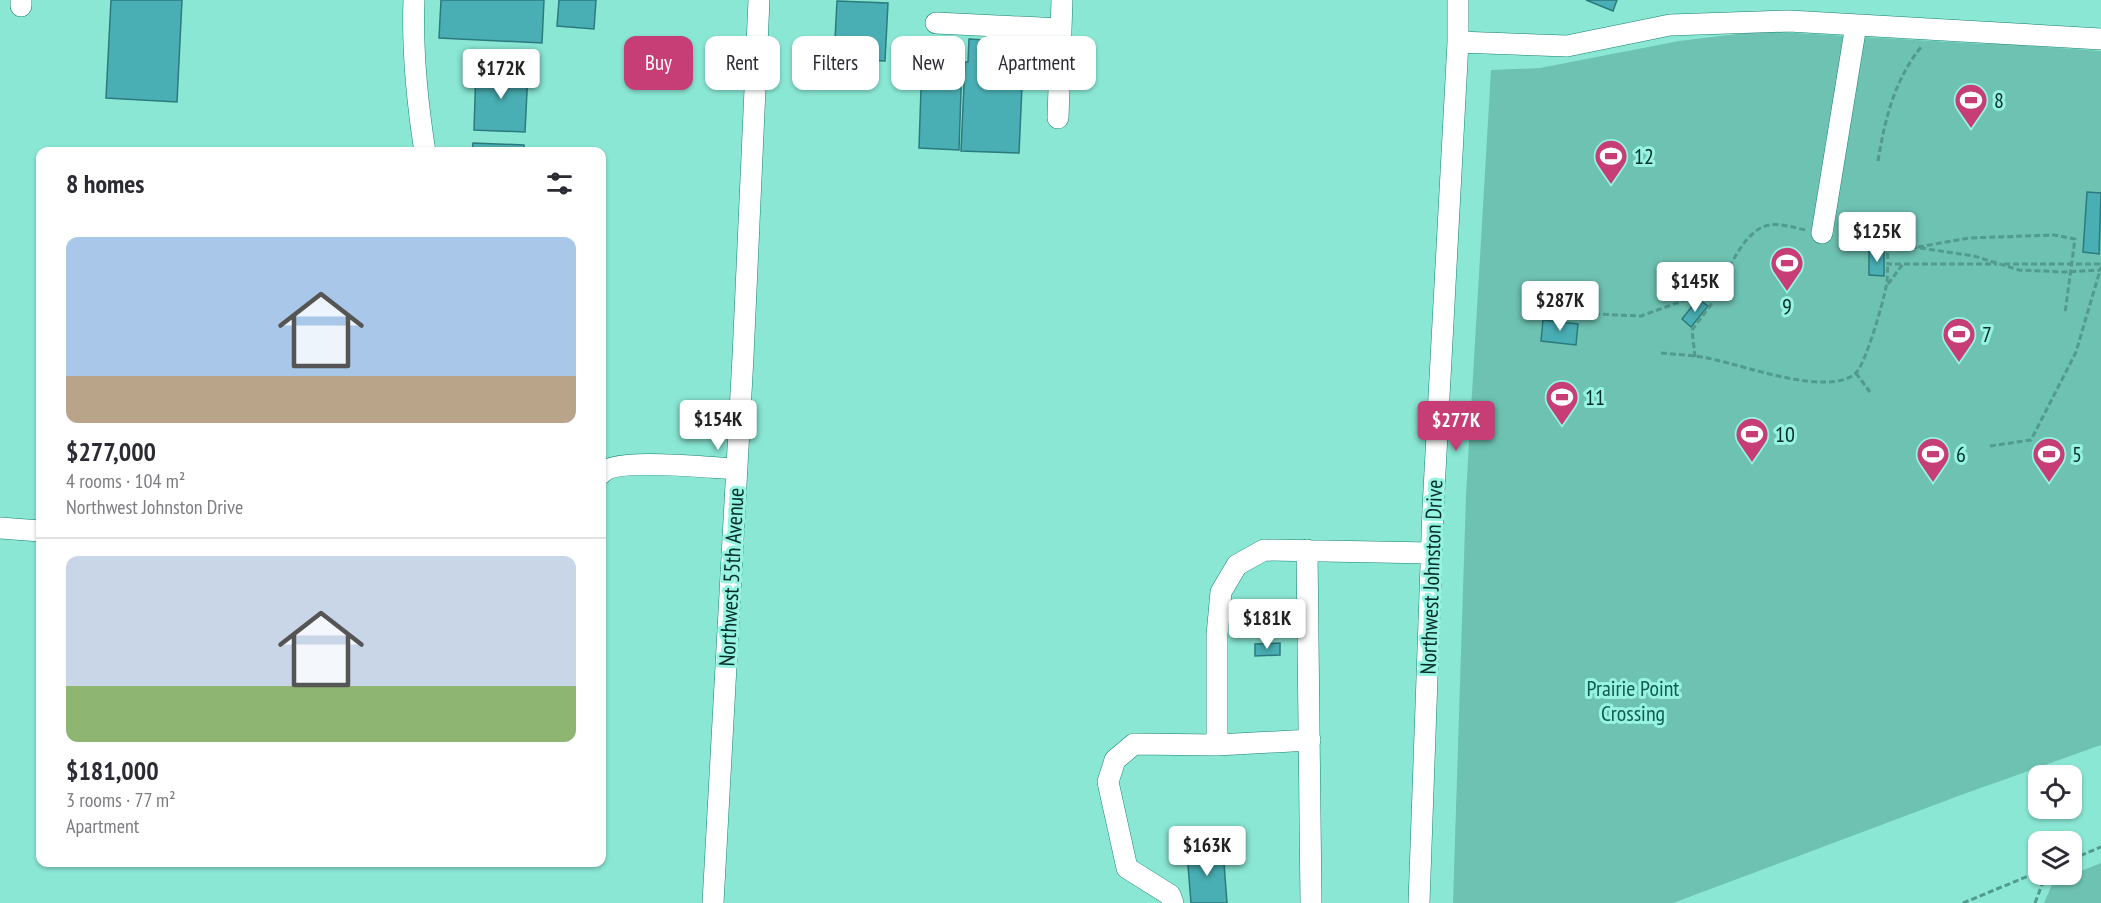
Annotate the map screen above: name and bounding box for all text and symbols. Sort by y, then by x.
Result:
chip: Buy [624,36,693,90]
chip: Rent [705,36,780,90]
chip: Filters [792,36,879,90]
chip: New [891,36,965,90]
chip: Apartment [977,36,1096,90]
pin: $172K [459,49,543,100]
text: $172K [477,55,525,81]
sports icon: 8 [1953,82,1989,129]
place label: 8 [1994,86,2004,114]
sports icon: 12 [1593,138,1629,185]
place label: 12 [1634,142,1654,170]
text: 8 homes [66,167,144,200]
icon: filters [543,167,576,200]
pin: $125K [1835,212,1919,263]
text: $125K [1853,218,1901,244]
sports icon: 9 [1769,245,1805,292]
pin: $145K [1653,262,1737,313]
text: $145K [1671,268,1719,294]
icon: home [267,276,375,384]
pin: $287K [1518,281,1602,332]
text: $287K [1536,287,1584,313]
place label: 9 [1782,292,1792,320]
sports icon: 7 [1941,316,1977,363]
place label: 7 [1982,320,1992,348]
sports icon: 11 [1544,379,1580,426]
place label: 11 [1585,383,1605,411]
pin: $154K [676,400,760,451]
pin: $277K [1414,401,1498,452]
text: $154K [694,406,742,432]
text: $277K [1432,407,1480,433]
sports icon: 10 [1734,416,1770,463]
place label: 10 [1775,420,1795,448]
text: $277,000 [66,435,156,468]
sports icon: 6 [1915,436,1951,483]
sports icon: 5 [2031,436,2067,483]
place label: 6 [1956,440,1966,468]
place label: 5 [2072,440,2082,468]
text: 4 rooms · 104 m² [66,468,185,494]
street label: Northwest Johnston Drive [1414,479,1448,675]
street label: Northwest 55th Avenue [712,487,750,667]
text: Northwest Johnston Drive [66,494,243,520]
icon: home [267,595,375,703]
pin: $181K [1225,599,1309,650]
text: $181K [1243,605,1291,631]
park label: Prairie Point Crossing [1587,674,1679,727]
text: $181,000 [66,754,159,787]
map controls [2028,765,2082,885]
button: locate [2028,765,2082,819]
text: 3 rooms · 77 m² [66,787,176,813]
text: Apartment [66,813,139,839]
pin: $163K [1165,826,1249,877]
button: layers [2028,831,2082,885]
text: $163K [1183,832,1231,858]

